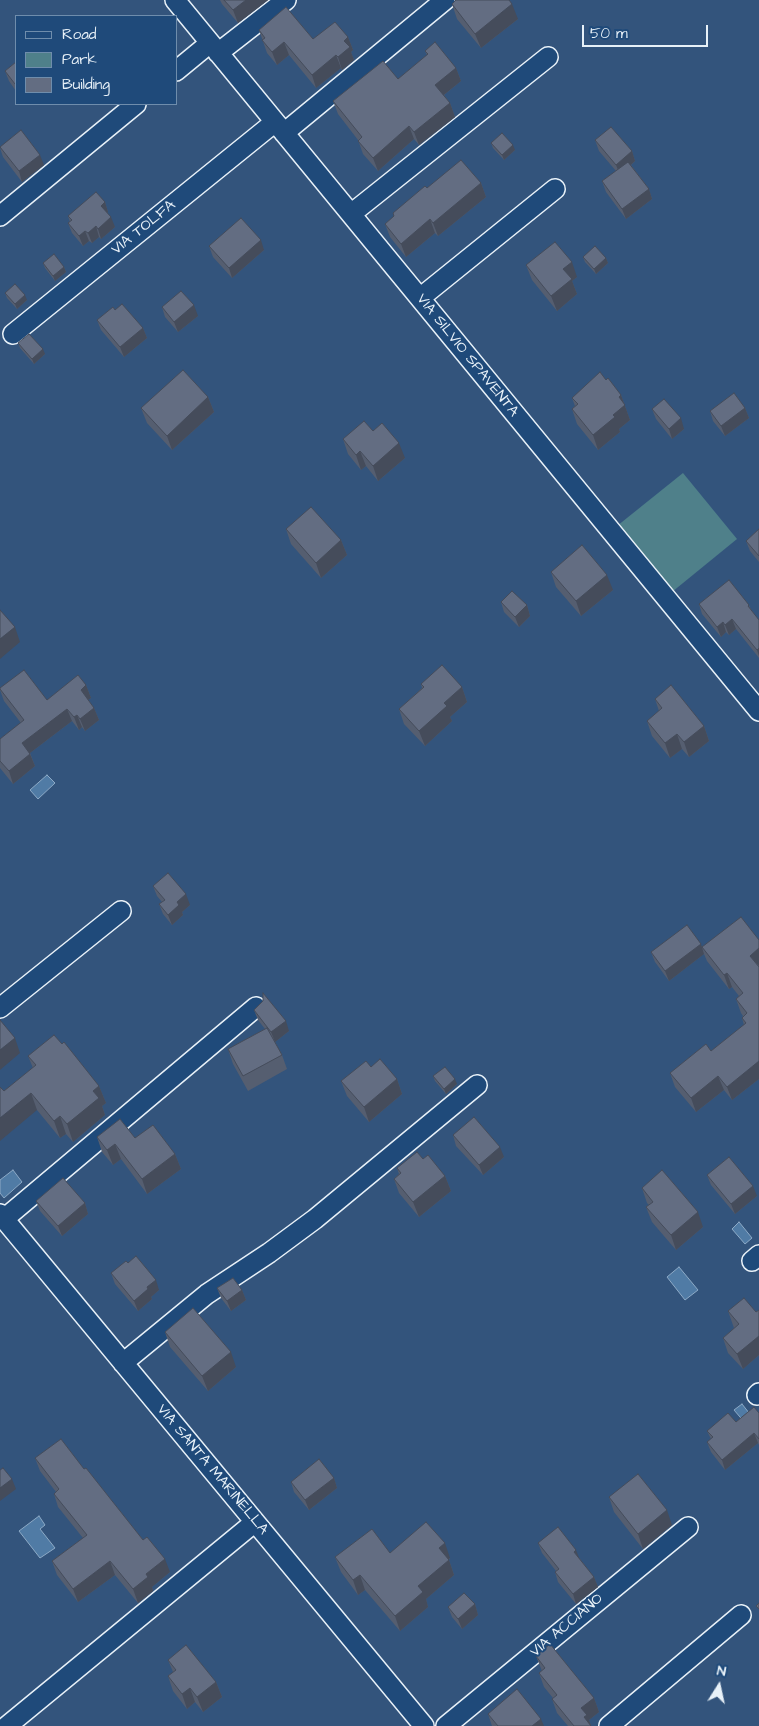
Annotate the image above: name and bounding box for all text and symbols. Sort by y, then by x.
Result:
legend [15,15,178,105]
scale bar [584,15,710,47]
text: 50 m [590,23,628,44]
text: Road [62,24,96,45]
text: Park [62,49,97,70]
text: Building [62,74,110,95]
street label: VIA TOLFA [108,197,180,259]
street label: VIA SILVIO SPAVENTA [412,291,522,421]
street label: VIA SANTA MARINELLA [152,1401,272,1539]
street label: VIA ACCIANO [527,1590,607,1662]
north arrow [694,1661,744,1711]
text: N [716,1661,728,1682]

